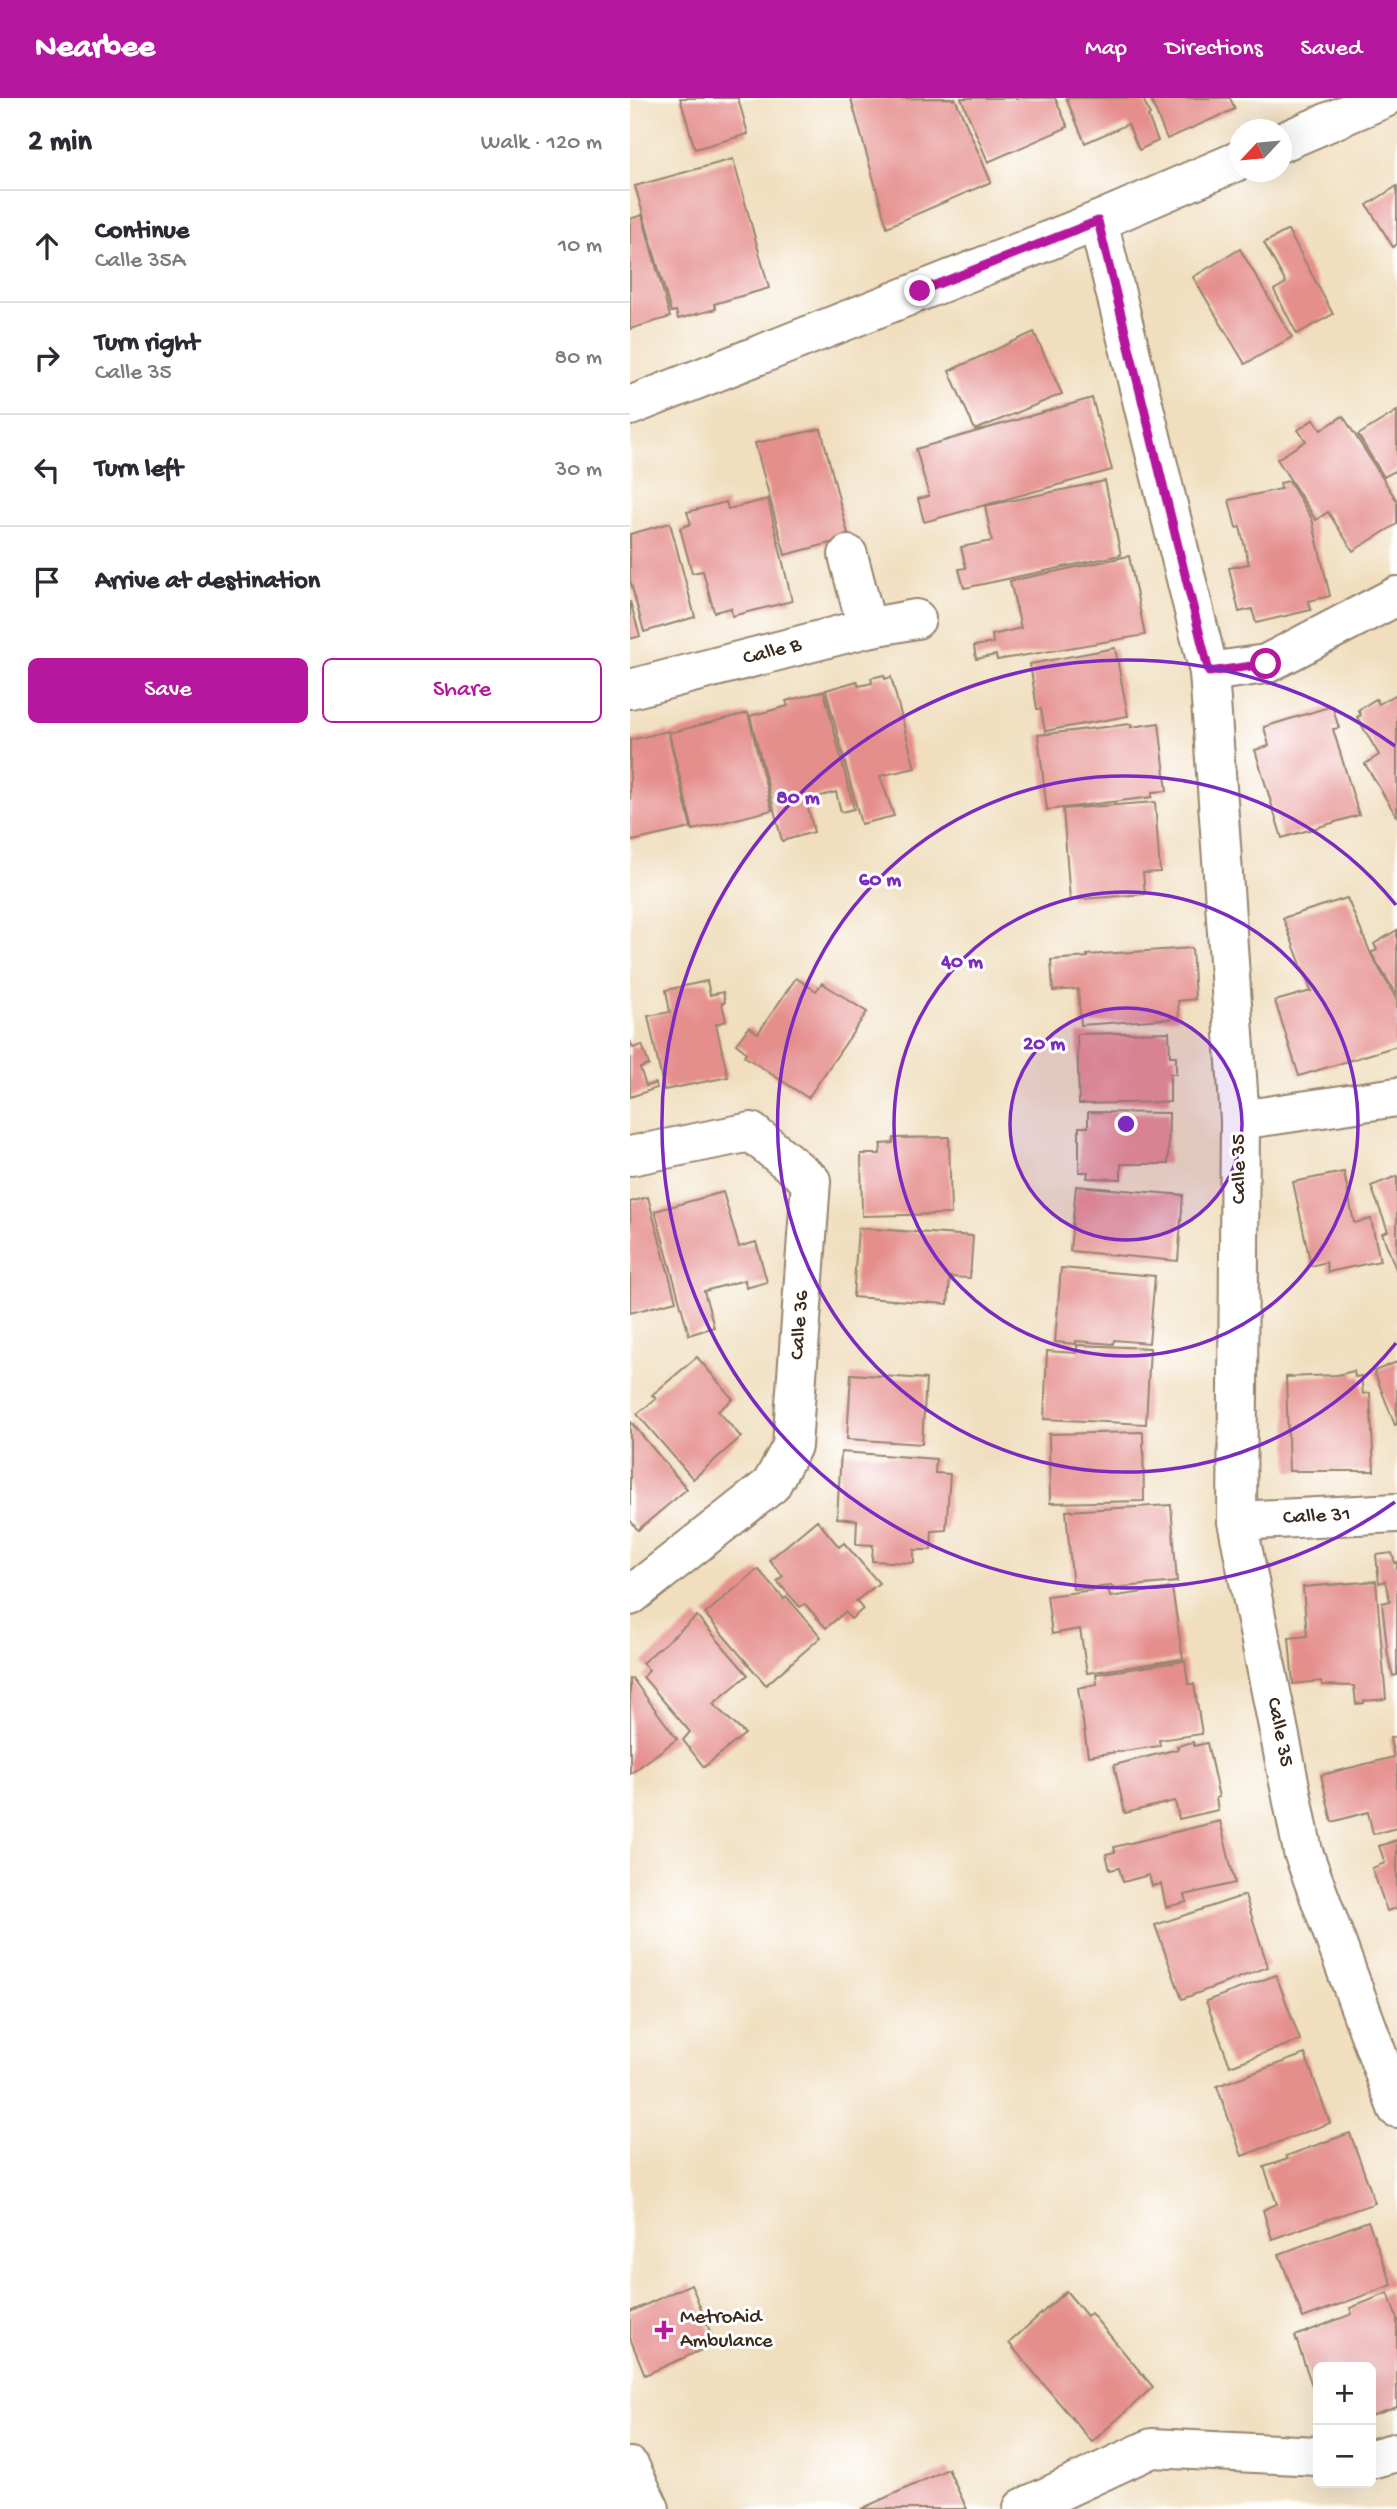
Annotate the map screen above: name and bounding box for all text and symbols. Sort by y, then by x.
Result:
text: Nearbee [35,30,155,68]
text: Map [1085,35,1127,64]
text: Directions [1165,35,1263,64]
text: Saved [1301,35,1362,64]
north arrow [1229,119,1292,182]
text: 2 min [28,126,92,161]
text: Walk · 120 m [481,130,602,157]
text: Continue [95,217,189,248]
icon: ahead [28,227,66,265]
text: 10 m [558,233,602,260]
text: Calle 35A [95,248,185,275]
route end [904,275,935,306]
text: Turn right [95,329,199,360]
icon: right [28,339,66,377]
text: 80 m [555,345,602,372]
text: Calle 35 [95,360,172,387]
icon: left [28,451,66,489]
text: Turn left [95,455,183,486]
text: 30 m [555,457,602,484]
icon: arrive [28,563,66,601]
text: Arrive at destination [95,567,320,598]
street label: Calle B [741,633,805,672]
route start [1250,648,1281,679]
button: Save [28,658,308,723]
button: Share [322,658,602,723]
text: 80 m [776,787,820,812]
text: 60 m [859,869,901,894]
text: 40 m [940,951,983,976]
text: 20 m [1023,1033,1065,1058]
centre of rings [1114,1112,1138,1136]
street label: Calle 35 [1228,1134,1253,1204]
street label: Calle 36 [786,1289,816,1361]
street label: Calle 31 [1283,1503,1351,1531]
street label: Calle 35 [1260,1695,1298,1769]
place label: MetroAid Ambulance [680,2306,774,2355]
marker: MetroAid Ambulance [654,2320,674,2340]
map controls [1313,2362,1376,2488]
button: + [1313,2362,1376,2425]
button: − [1313,2425,1376,2488]

